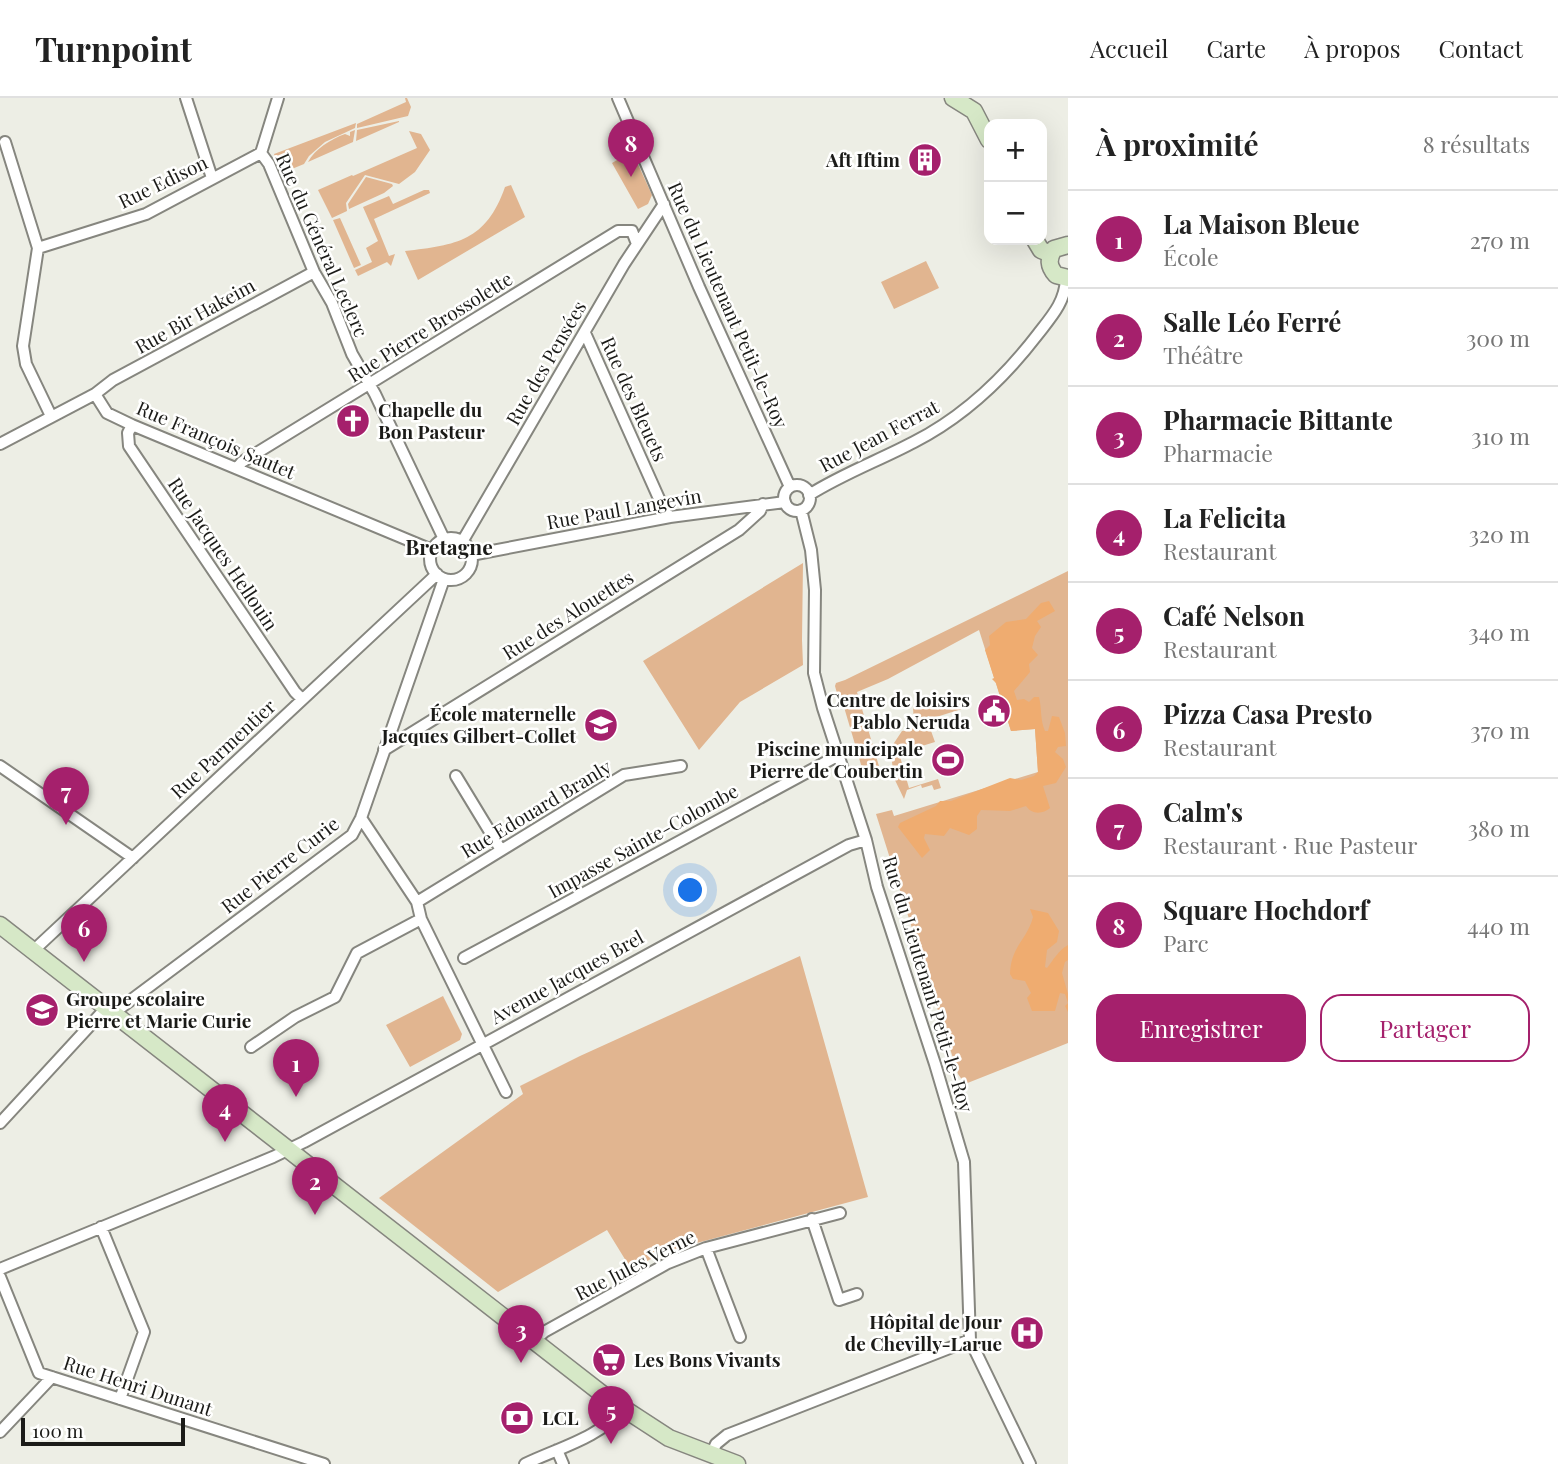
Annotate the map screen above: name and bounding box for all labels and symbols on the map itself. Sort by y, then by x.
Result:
pin: 8 [608,119,654,177]
building icon: Aft Iftim [906,141,944,179]
place label: Aft Iftim [825,146,900,172]
street label: Rue Edison [114,148,212,214]
street label: Rue du Général Leclerc [271,149,375,341]
street label: Rue du Lieutenant Petit-le-Roy [663,177,795,432]
street label: Rue Pierre Brossolette [342,265,517,387]
street label: Rue Bir Hakeim [130,271,259,359]
street label: Rue des Pensées [499,296,591,429]
street label: Rue des Bleuets [596,332,674,465]
street label: Rue Jean Ferrat [814,393,943,478]
street label: Rue François Sautet [133,394,300,484]
place label: Chapelle du Bon Pasteur [378,396,485,444]
church icon: Chapelle du Bon Pasteur [334,402,372,440]
street label: Rue Jacques Hellouin [163,472,285,636]
street label: Rue Paul Langevin [544,481,704,534]
district label: Bretagne [405,532,493,560]
street label: Rue des Alouettes [497,563,638,665]
place label: Centre de loisirs Pablo Neruda [826,686,970,734]
street label: Rue Parmentier [164,692,281,804]
public building icon: Centre de loisirs Pablo Neruda [975,692,1013,730]
place label: École maternelle Jacques Gilbert-Collet [381,700,576,748]
school or university icon: École maternelle Jacques Gilbert-Collet [582,706,620,744]
place label: Piscine municipale Pierre de Coubertin [749,735,923,783]
sports icon: Piscine municipale Pierre de Coubertin [929,741,967,779]
street label: Rue Edouard Branly [455,753,616,863]
pin: 7 [43,767,89,825]
street label: Impasse Sainte-Colombe [543,777,742,903]
street label: Rue Pierre Curie [215,810,344,918]
street label: Rue du Lieutenant Petit-le-Roy [877,852,981,1116]
your location [673,873,707,907]
pin: 6 [61,904,107,962]
street label: Avenue Jacques Brel [484,923,648,1030]
place label: Groupe scolaire Pierre et Marie Curie [66,985,251,1033]
school or university icon: Groupe scolaire Pierre et Marie Curie [23,991,61,1029]
pin: 1 [273,1039,319,1097]
pin: 4 [202,1084,248,1142]
pin: 2 [292,1157,338,1215]
street label: Rue Jules Verne [570,1223,699,1306]
pin: 3 [498,1305,544,1363]
place label: Hôpital de Jour de Chevilly-Larue [845,1308,1002,1356]
hospital icon: Hôpital de Jour de Chevilly-Larue [1008,1314,1046,1352]
supermarket icon: Les Bons Vivants [590,1341,628,1379]
place label: Les Bons Vivants [634,1346,781,1372]
street label: Rue Henri Dunant [61,1349,216,1421]
pin: 5 [588,1386,634,1444]
bank icon: LCL [498,1399,536,1437]
place label: LCL [542,1404,579,1430]
scale bar [21,1415,186,1447]

